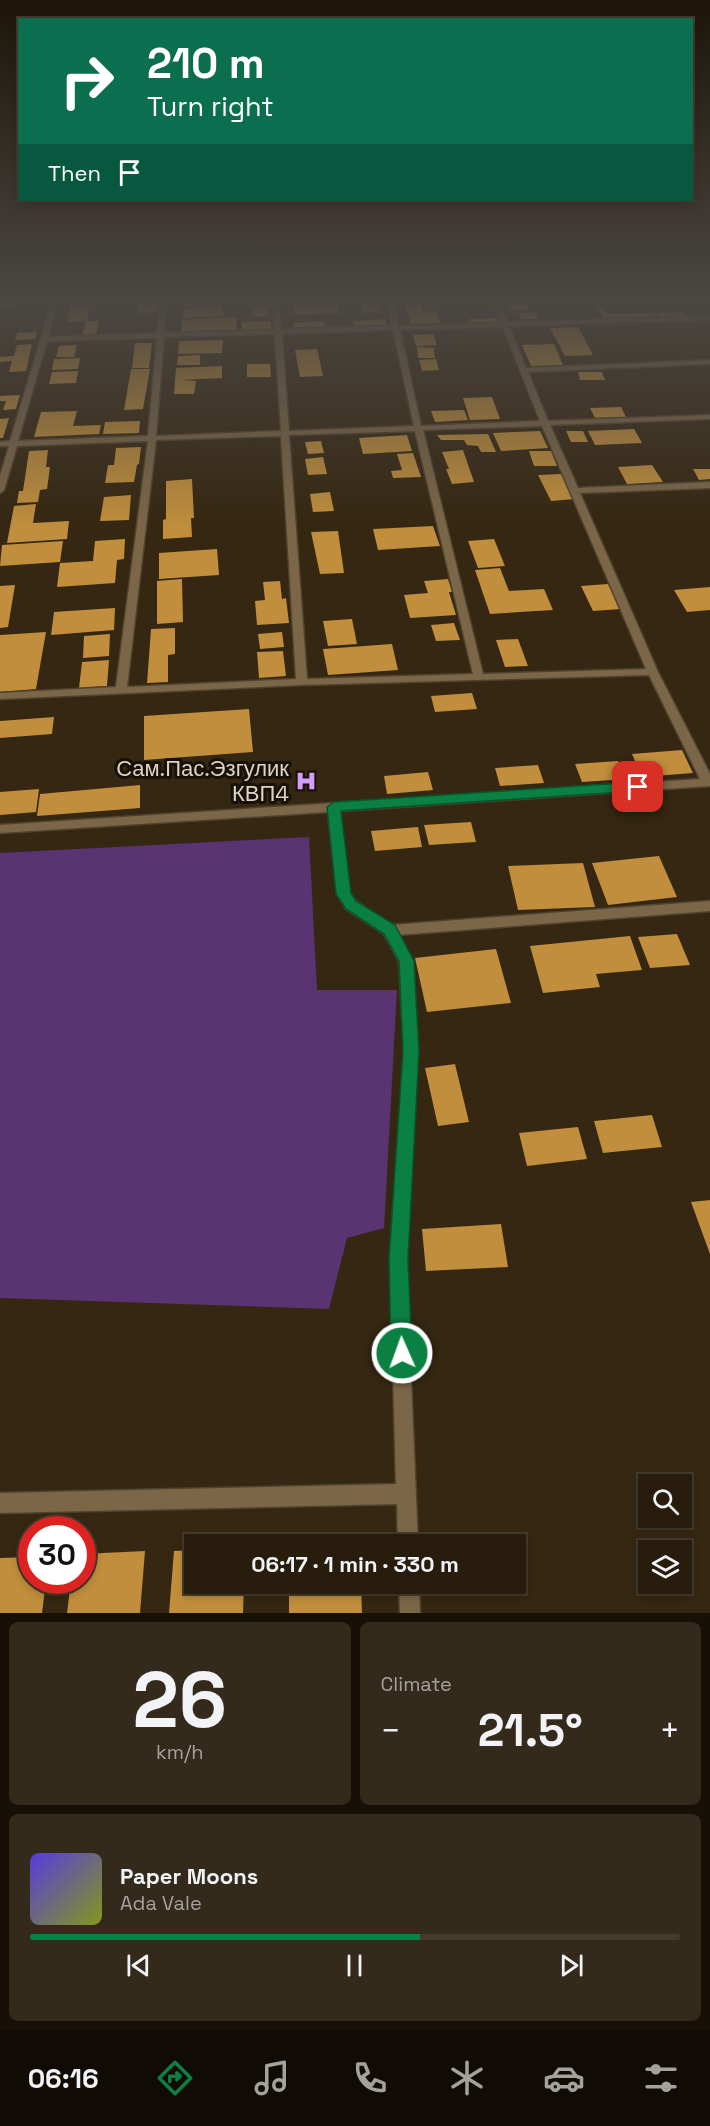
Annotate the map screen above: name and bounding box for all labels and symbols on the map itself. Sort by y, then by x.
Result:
place label: Сам.Пас.Эзгулик КВП4 [116,754,289,807]
pin [612,761,663,812]
hospital icon: Сам.Пас.Эзгулик КВП4 [294,769,318,793]
position arrow [370,1321,434,1385]
speed limit sign: 30 [18,1516,96,1594]

